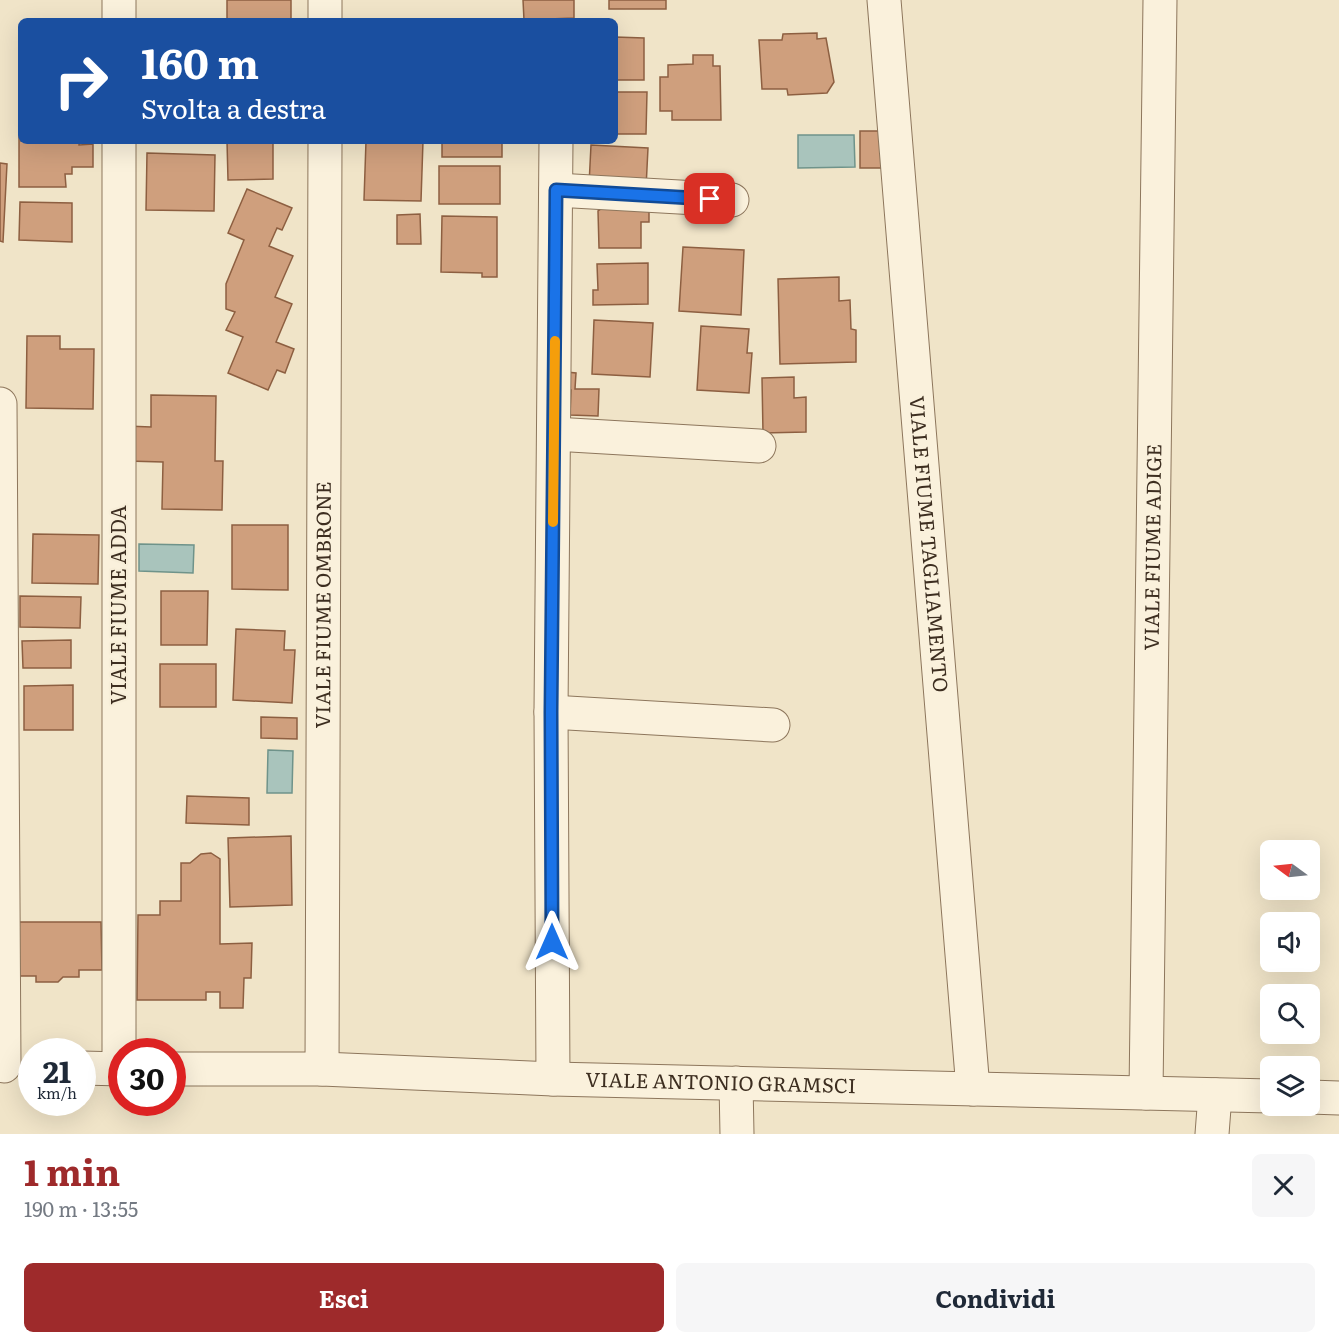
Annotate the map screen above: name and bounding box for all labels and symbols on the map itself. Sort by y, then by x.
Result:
pin [684,173,735,224]
street label: VIALE FIUME TAGLIAMENTO [903,395,958,694]
street label: VIALE FIUME ADIGE [1135,444,1167,650]
street label: VIALE FIUME OMBRONE [306,481,337,729]
street label: VIALE FIUME ADDA [102,505,132,705]
north arrow [1260,840,1320,900]
position arrow [520,910,584,974]
speed limit sign: 30 [108,1038,186,1116]
street label: VIALE ANTONIO GRAMSCI [585,1063,857,1099]

